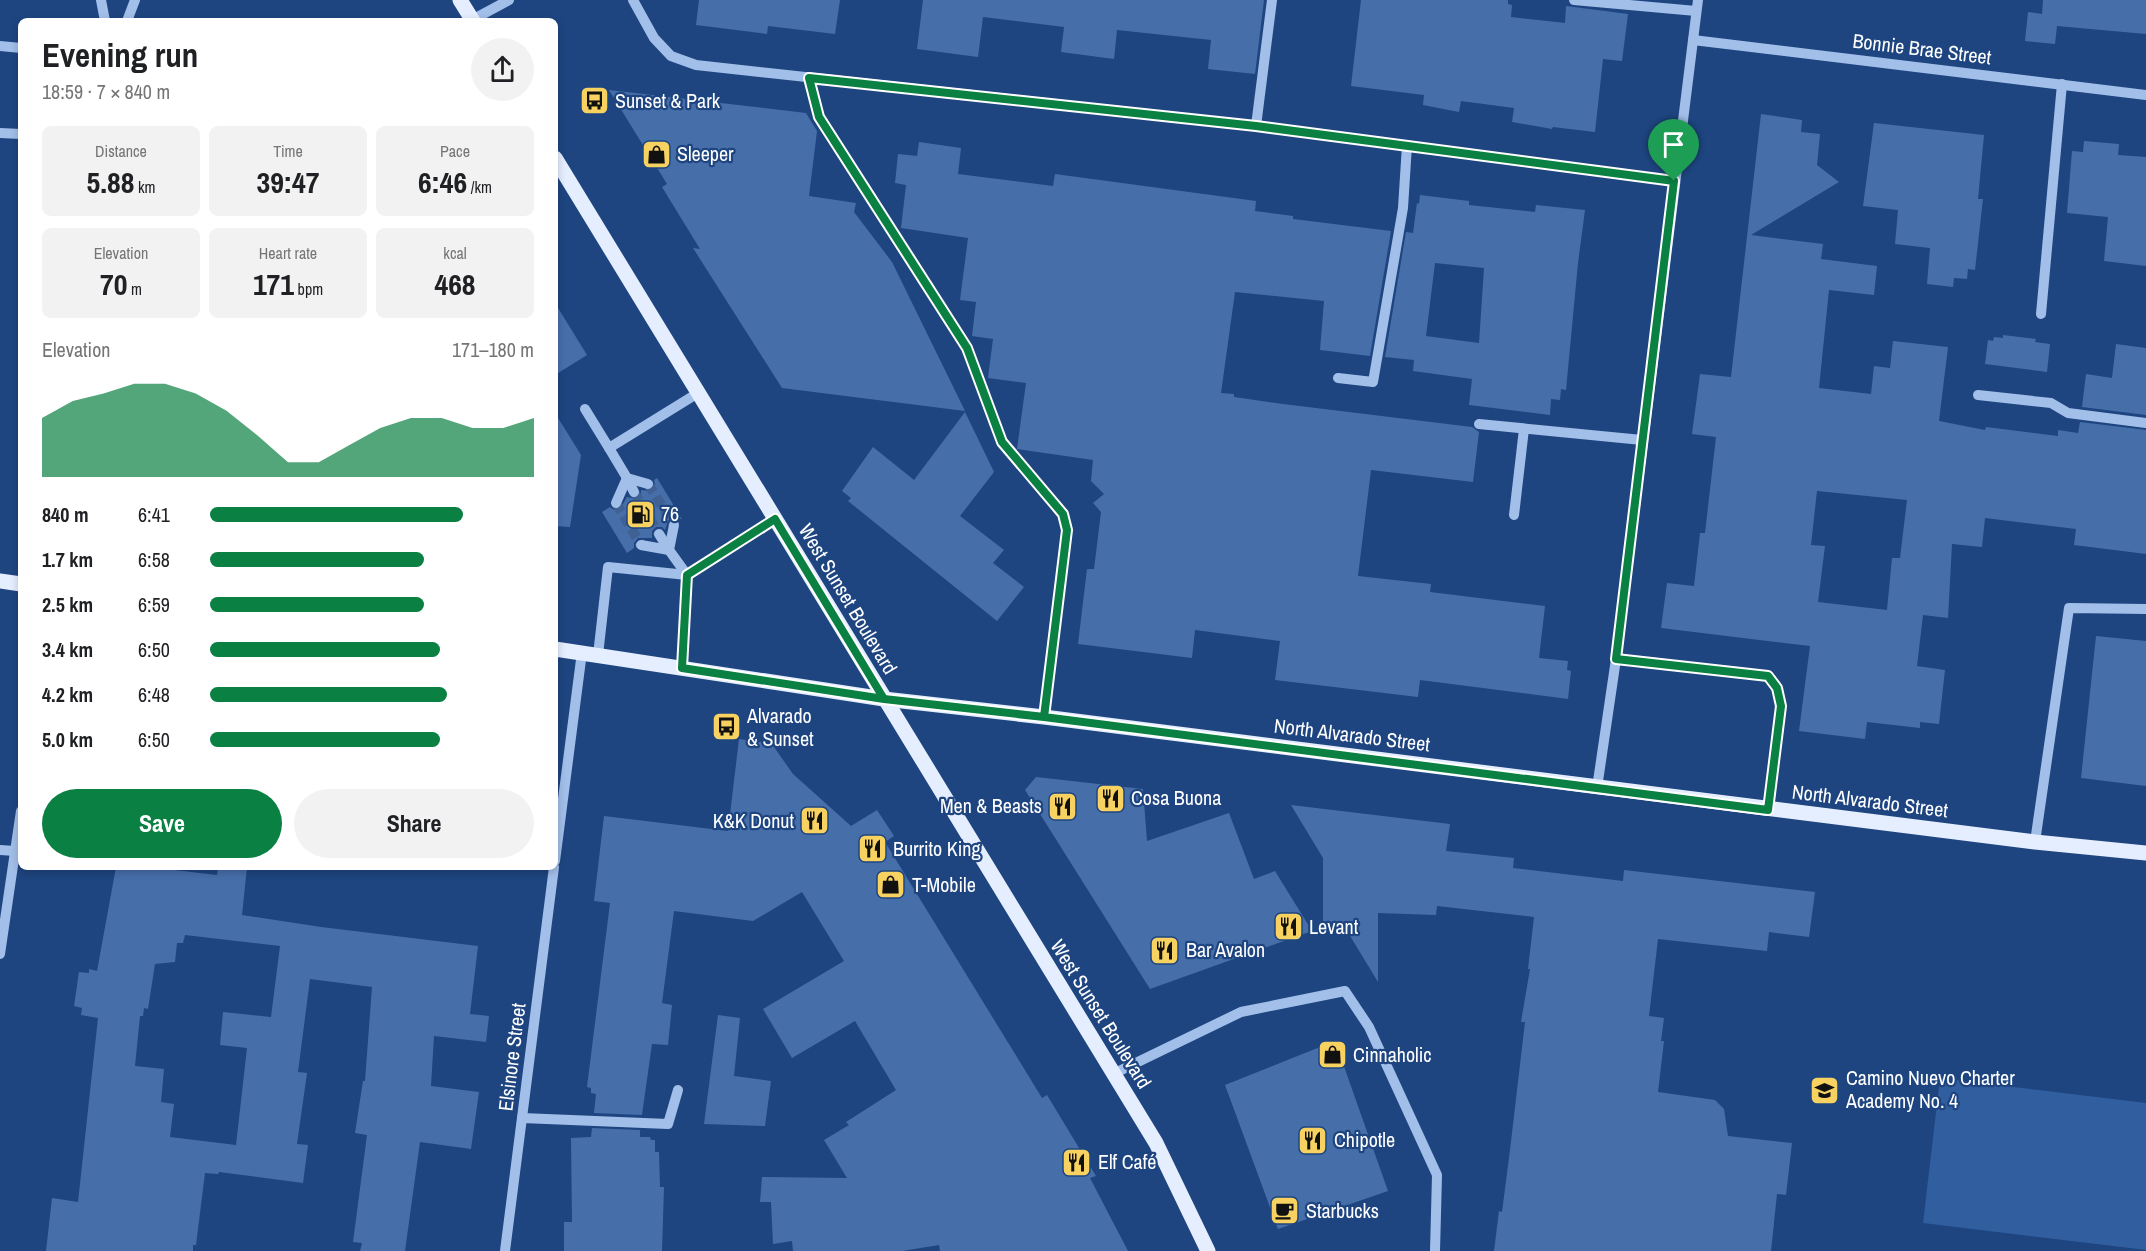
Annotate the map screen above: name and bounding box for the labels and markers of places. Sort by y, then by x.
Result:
bus stop icon: Sunset & Park [578,85,610,117]
place label: Sunset & Park [615,87,721,114]
pin [1648,119,1699,181]
shop icon: Sleeper [640,138,672,170]
place label: Sleeper [677,140,734,167]
fuel station icon: 76 [624,498,656,530]
place label: 76 [661,500,679,527]
place label: Alvarado & Sunset [746,702,814,752]
bus stop icon: Alvarado & Sunset [710,711,742,743]
restaurant icon: Cosa Buona [1094,782,1126,814]
place label: Cosa Buona [1131,784,1221,811]
restaurant icon: Men & Beasts [1047,790,1079,822]
place label: Men & Beasts [940,792,1042,819]
restaurant icon: K&K Donut [799,805,831,837]
place label: K&K Donut [713,807,794,834]
restaurant icon: Burrito King [856,833,888,865]
place label: Burrito King [893,835,981,862]
shop icon: T-Mobile [875,869,907,901]
place label: T-Mobile [912,871,976,898]
restaurant icon: Levant [1272,911,1304,943]
place label: Levant [1309,913,1359,940]
restaurant icon: Bar Avalon [1149,934,1181,966]
place label: Bar Avalon [1186,936,1265,963]
shop icon: Cinnaholic [1316,1039,1348,1071]
place label: Cinnaholic [1353,1041,1431,1068]
place label: Camino Nuevo Charter Academy No. 4 [1845,1064,2015,1114]
school or university icon: Camino Nuevo Charter Academy No. 4 [1809,1074,1841,1106]
restaurant icon: Chipotle [1297,1124,1329,1156]
place label: Chipotle [1334,1126,1395,1153]
restaurant icon: Elf Café [1061,1146,1093,1178]
place label: Elf Café [1098,1148,1156,1175]
cafe icon: Starbucks [1269,1195,1301,1227]
place label: Starbucks [1306,1197,1379,1224]

